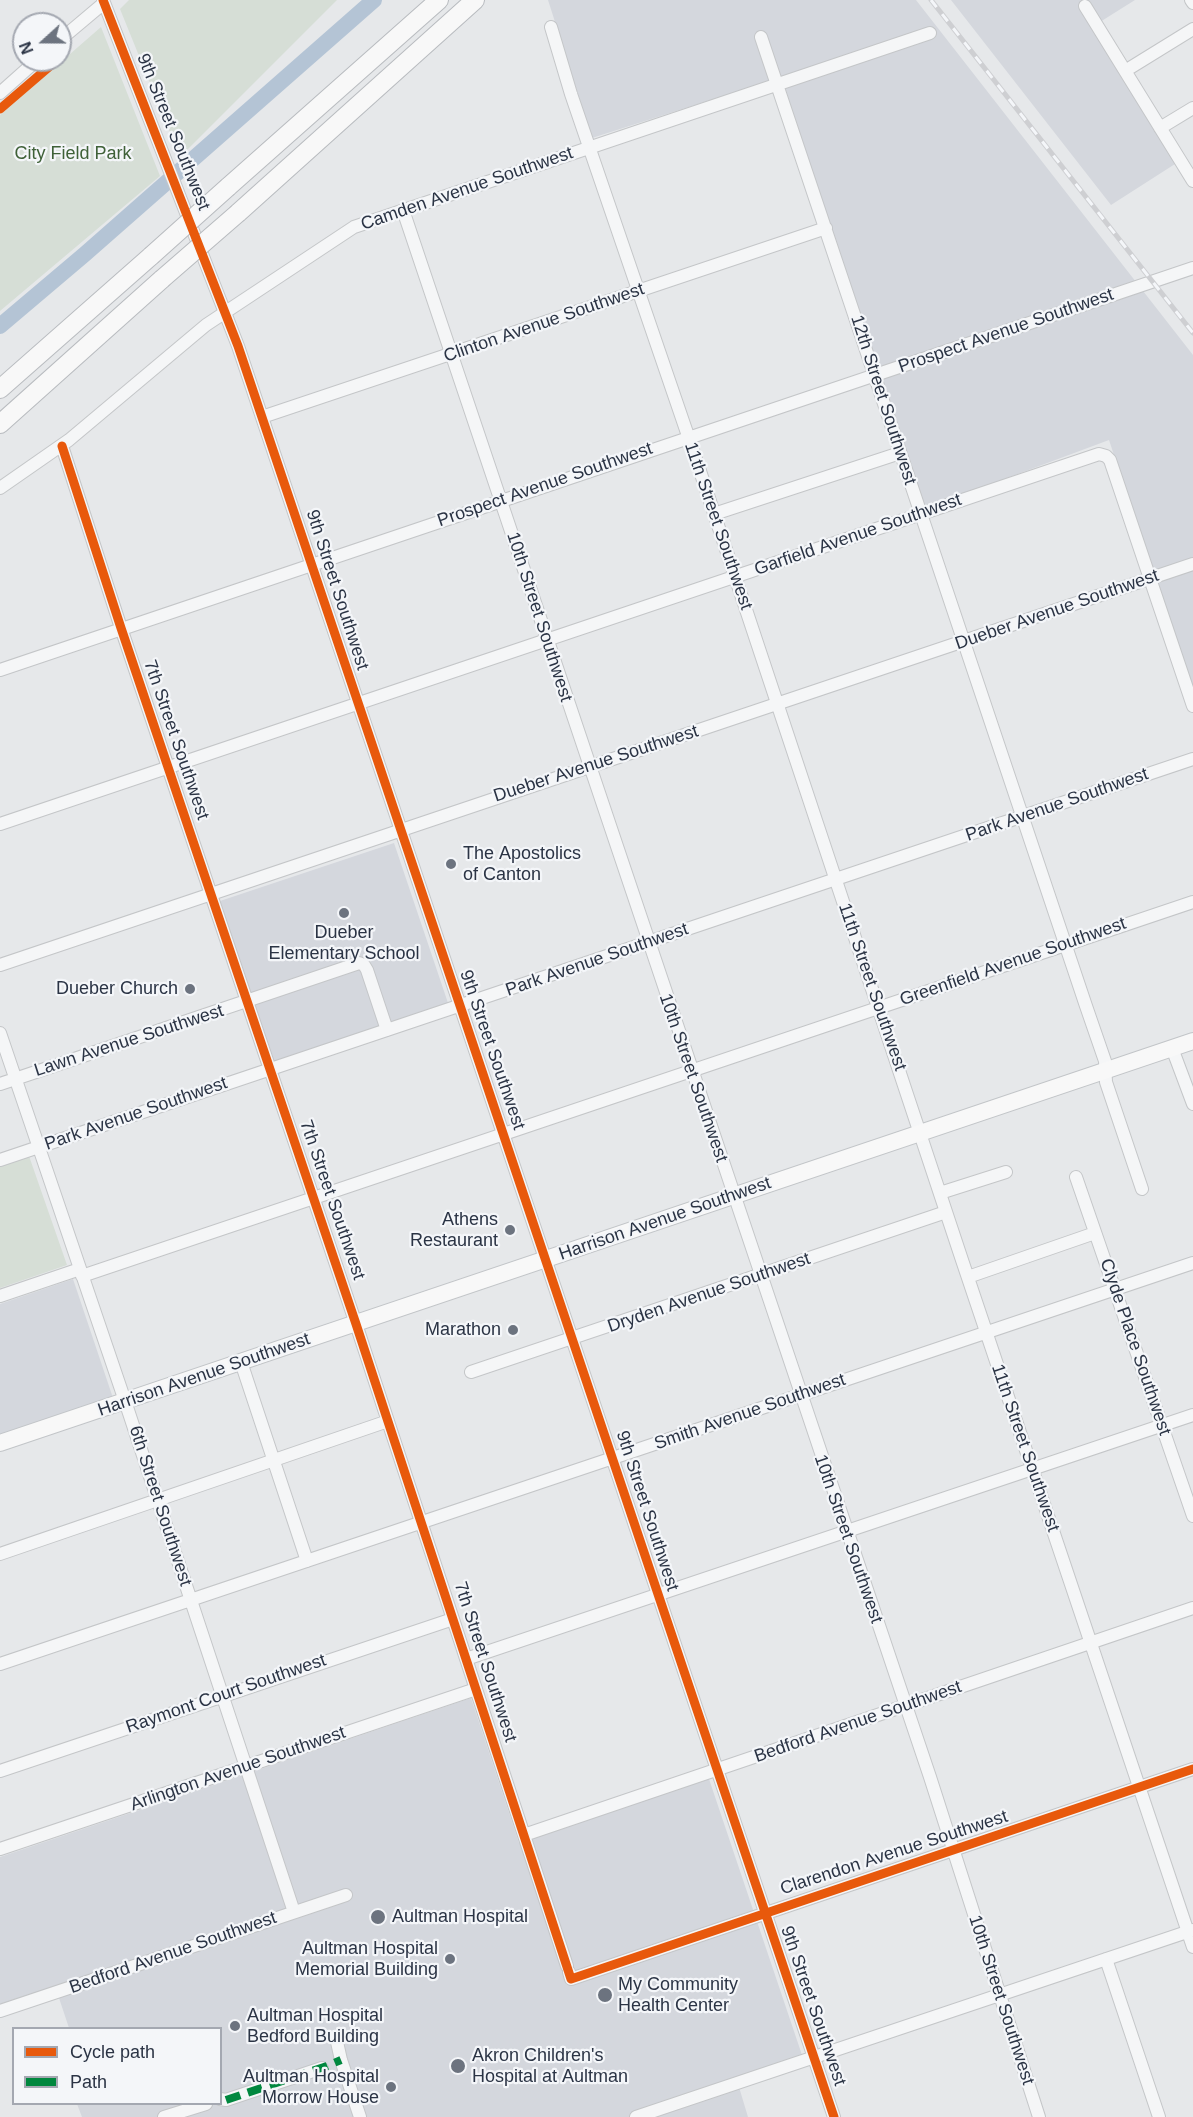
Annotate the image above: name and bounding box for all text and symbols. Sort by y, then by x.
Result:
north arrow [12,12,72,72]
text: N [17,39,37,56]
street label: 9th Street Southwest [132,50,214,214]
park label: City Field Park [14,143,132,165]
street label: Camden Avenue Southwest [358,143,576,235]
street label: Clinton Avenue Southwest [441,278,647,368]
street label: Prospect Avenue Southwest [896,284,1116,378]
street label: 12th Street Southwest [845,312,921,488]
street label: Prospect Avenue Southwest [435,438,655,532]
street label: 11th Street Southwest [679,439,757,613]
street label: Garfield Avenue Southwest [752,489,964,581]
street label: 9th Street Southwest [301,507,373,673]
street label: 10th Street Southwest [501,529,577,705]
street label: Dueber Avenue Southwest [952,565,1162,655]
street label: 7th Street Southwest [139,657,213,823]
street label: Dueber Avenue Southwest [491,721,701,807]
street label: Park Avenue Southwest [963,764,1151,846]
place label: The Apostolics of Canton [463,843,581,886]
marker: The Apostolics of Canton [444,857,458,871]
street label: 11th Street Southwest [833,900,911,1074]
marker: Dueber Elementary School [337,906,351,920]
street label: Greenfield Avenue Southwest [897,913,1129,1011]
street label: Park Avenue Southwest [503,919,691,1001]
place label: Dueber Elementary School [268,922,420,964]
street label: 9th Street Southwest [455,967,529,1133]
place label: Dueber Church [56,978,178,1000]
marker: Dueber Church [183,982,197,996]
street label: 10th Street Southwest [654,991,732,1165]
street label: Lawn Avenue Southwest [32,1000,226,1082]
street label: Park Avenue Southwest [42,1073,230,1155]
street label: 7th Street Southwest [295,1117,369,1283]
street label: Harrison Avenue Southwest [556,1173,774,1265]
place label: Athens Restaurant [410,1209,498,1252]
marker: Athens Restaurant [503,1223,517,1237]
street label: Dryden Avenue Southwest [605,1248,813,1338]
street label: Clyde Place Southwest [1095,1256,1175,1438]
place label: Marathon [425,1319,501,1341]
marker: Marathon [506,1323,520,1337]
street label: Harrison Avenue Southwest [95,1329,313,1421]
street label: 11th Street Southwest [986,1361,1064,1535]
street label: Smith Avenue Southwest [652,1369,848,1455]
street label: 6th Street Southwest [124,1423,196,1589]
street label: 9th Street Southwest [611,1428,683,1594]
street label: 10th Street Southwest [809,1452,887,1626]
street label: 7th Street Southwest [449,1579,521,1745]
street label: Raymont Court Southwest [123,1650,329,1738]
street label: Bedford Avenue Southwest [752,1676,964,1768]
street label: Arlington Avenue Southwest [128,1722,348,1816]
street label: Clarendon Avenue Southwest [778,1806,1010,1900]
place label: Aultman Hospital [392,1906,528,1928]
street label: Bedford Avenue Southwest [67,1907,279,1999]
marker: Aultman Hospital [369,1908,387,1926]
street label: 10th Street Southwest [963,1912,1039,2088]
street label: 9th Street Southwest [776,1923,850,2089]
place label: Aultman Hospital Memorial Building [295,1938,438,1980]
marker: Aultman Hospital Memorial Building [443,1952,457,1966]
place label: My Community Health Center [618,1974,738,2016]
marker: My Community Health Center [596,1986,614,2004]
place label: Aultman Hospital Bedford Building [247,2005,383,2048]
marker: Aultman Hospital Bedford Building [228,2019,242,2033]
legend [12,2027,222,2105]
text: Cycle path [70,2042,155,2062]
place label: Akron Children's Hospital at Aultman [472,2045,628,2088]
marker: Akron Children's Hospital at Aultman [449,2057,467,2075]
place label: Aultman Hospital Morrow House [243,2066,379,2108]
text: Path [70,2072,107,2092]
marker: Aultman Hospital Morrow House [384,2080,398,2094]

